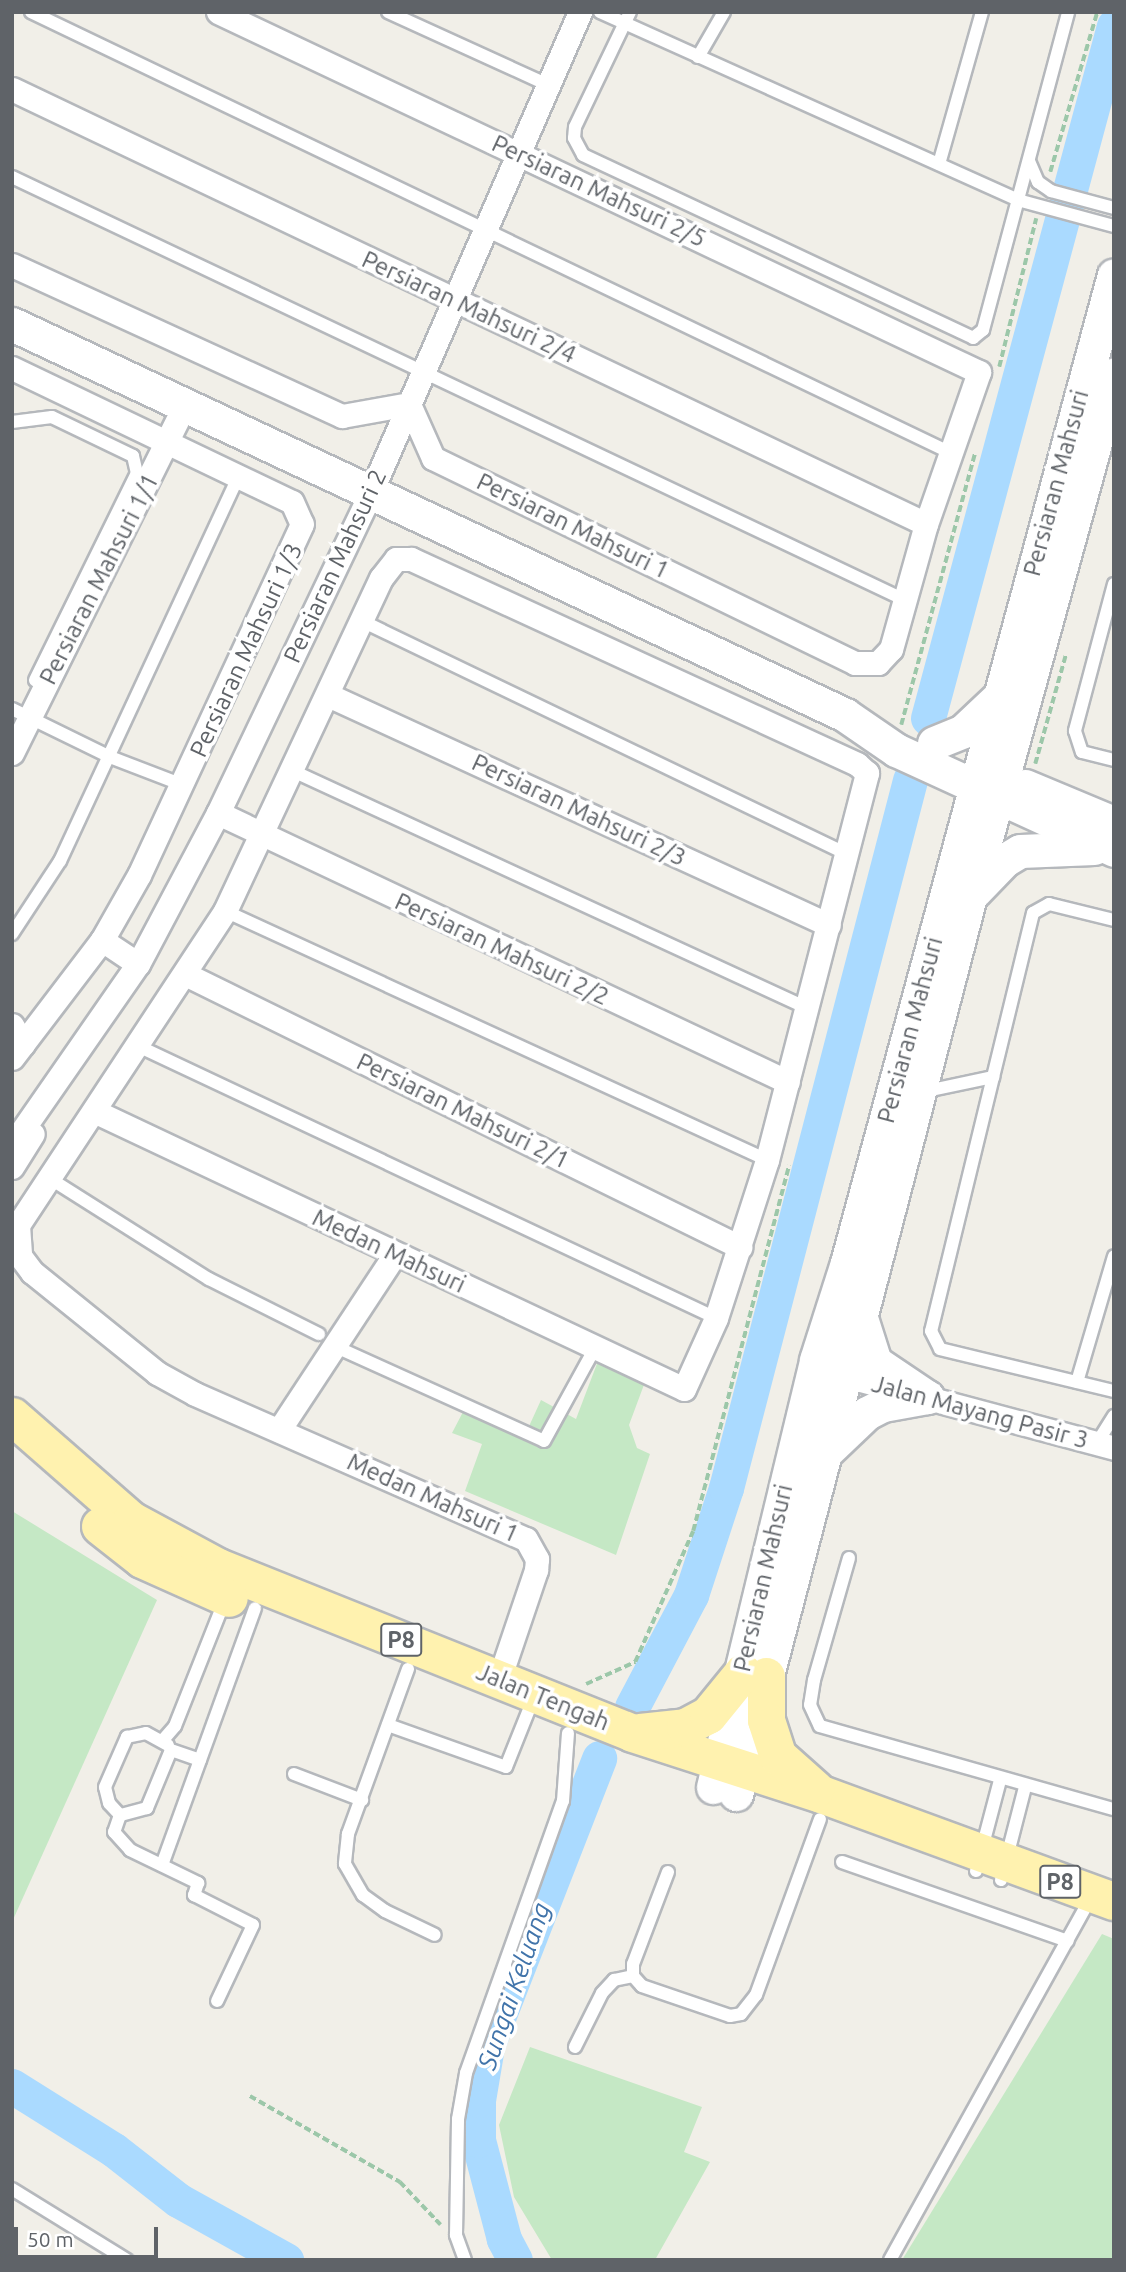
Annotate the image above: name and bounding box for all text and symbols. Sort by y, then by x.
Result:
street label: Persiaran Mahsuri 2/5 [487,129,711,253]
street label: Persiaran Mahsuri 2/4 [357,245,581,369]
street label: Persiaran Mahsuri [1017,387,1095,579]
street label: Persiaran Mahsuri 2 [277,465,393,667]
street label: Persiaran Mahsuri 1 [472,467,674,585]
street label: Persiaran Mahsuri 1/1 [33,469,165,689]
street label: Persiaran Mahsuri 1/3 [184,538,308,762]
street label: Persiaran Mahsuri 2/3 [467,748,691,872]
street label: Persiaran Mahsuri 2/2 [390,887,614,1011]
street label: Persiaran Mahsuri [871,934,949,1126]
street label: Persiaran Mahsuri 2/1 [352,1047,574,1175]
street label: Medan Mahsuri [308,1203,470,1299]
street label: Jalan Mayang Pasir 3 [869,1369,1091,1455]
street label: Medan Mahsuri 1 [343,1447,523,1549]
street label: Persiaran Mahsuri [727,1482,799,1674]
road number: P8 [380,1620,422,1660]
street label: Jalan Tengah [472,1657,614,1737]
road number: P8 [1039,1862,1081,1901]
water label: Sungai Keluang [471,1898,557,2074]
scale bar [18,2212,161,2256]
text: 50 m [27,2227,74,2251]

